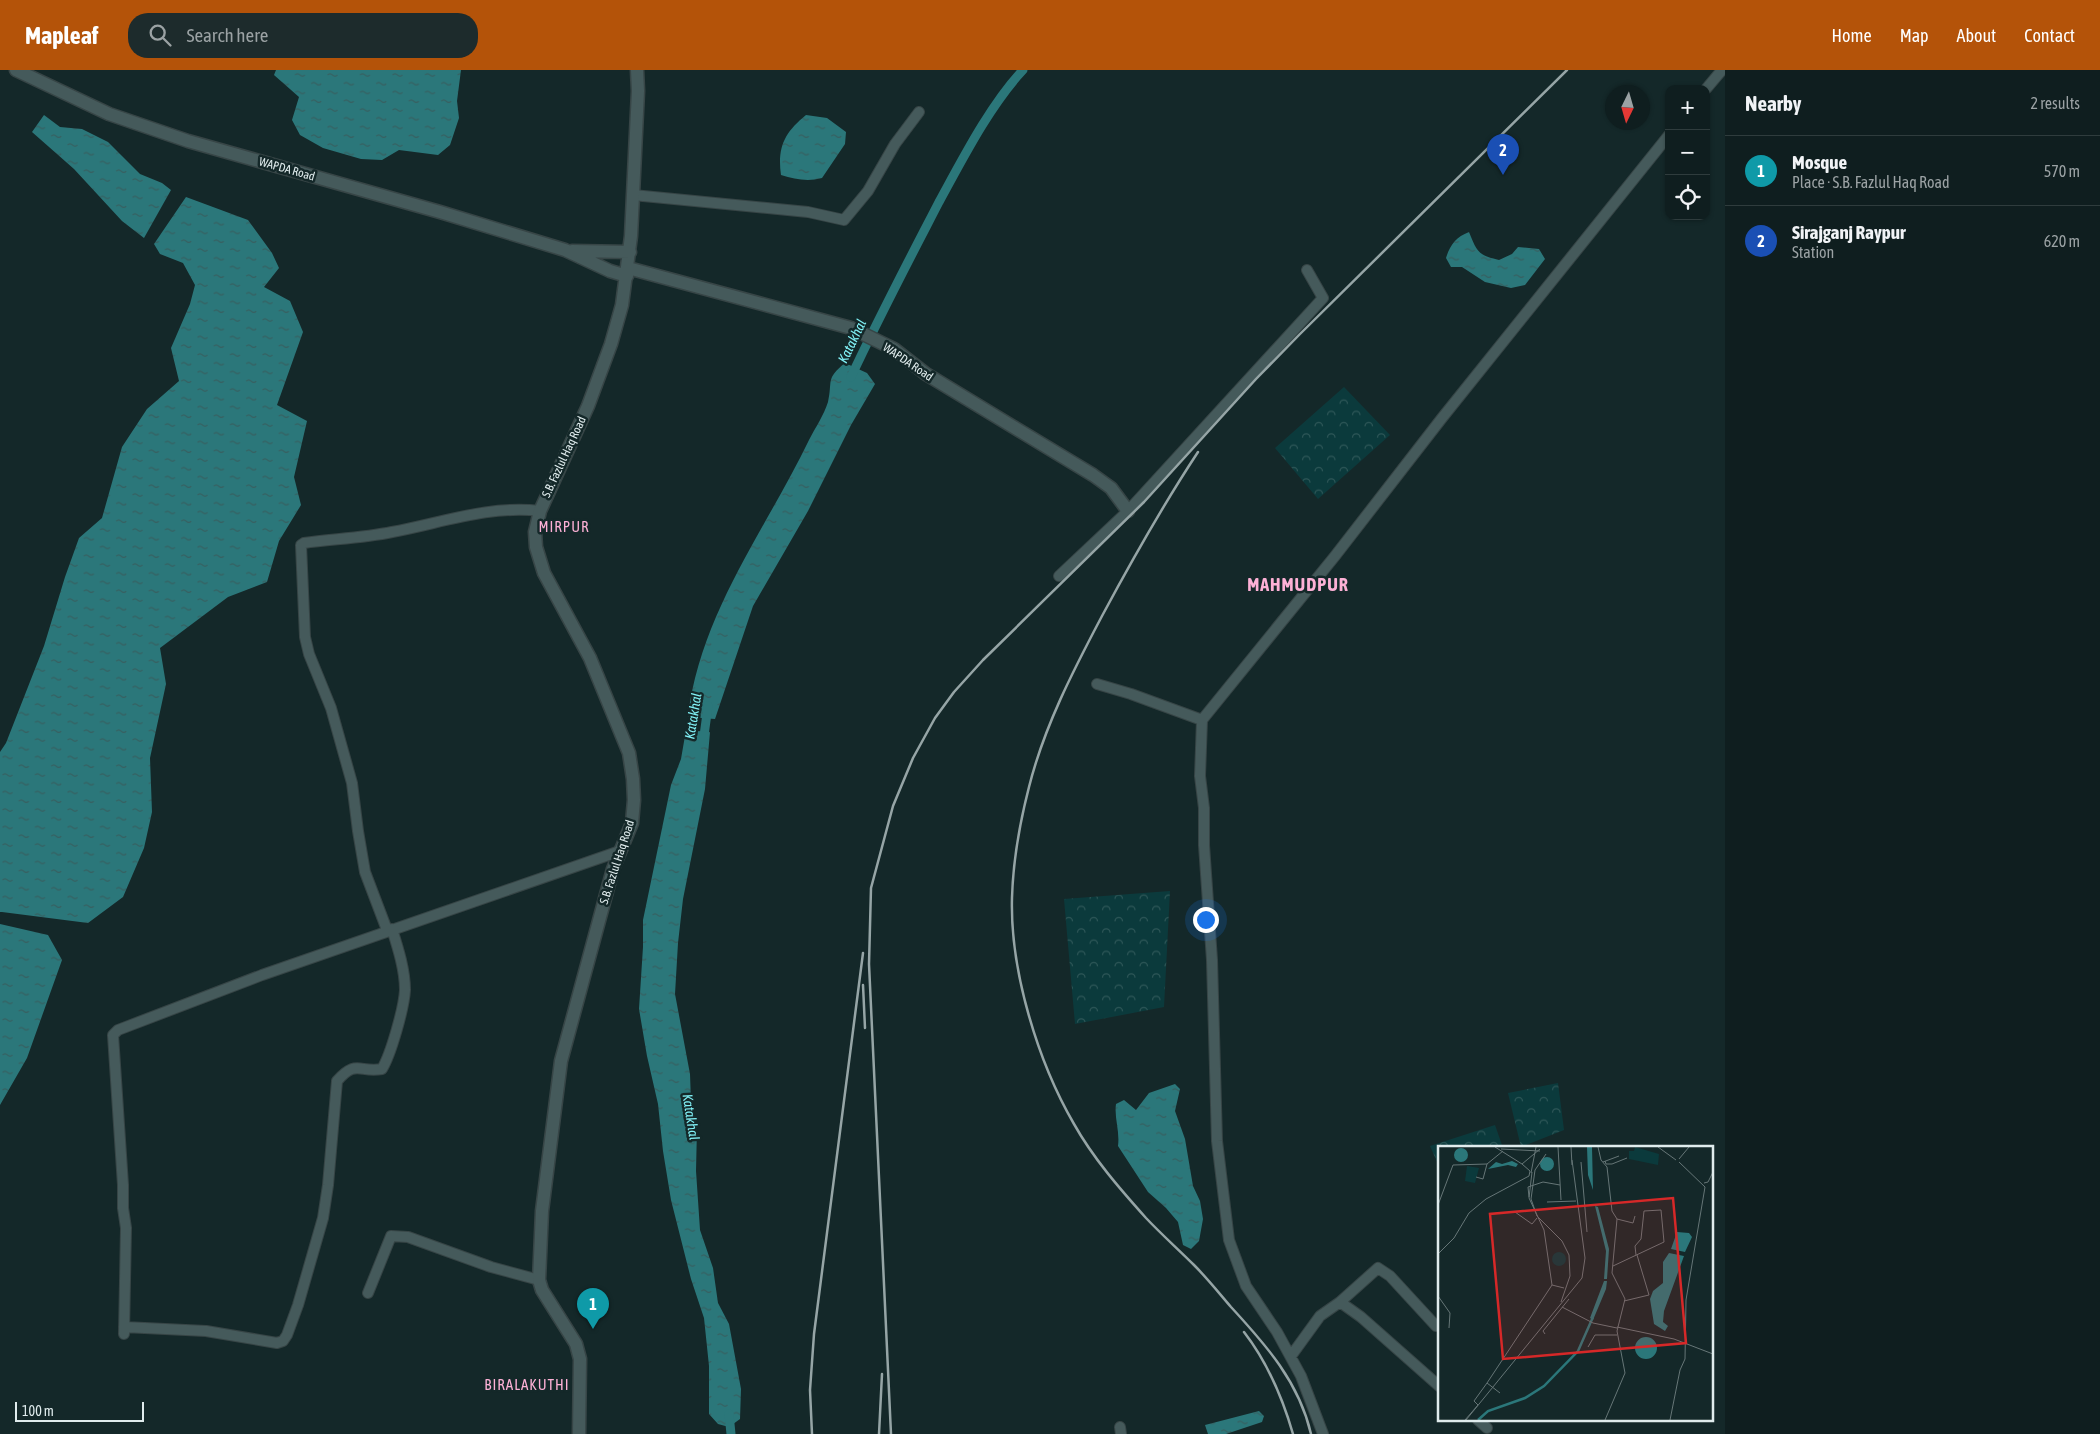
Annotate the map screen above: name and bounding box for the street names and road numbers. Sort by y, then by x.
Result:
street label: WAPDA Road [257,154,317,184]
street label: WAPDA Road [880,340,936,384]
street label: S.B. Fazlul Haq Road [539,414,589,500]
street label: S.B. Fazlul Haq Road [597,818,637,906]

